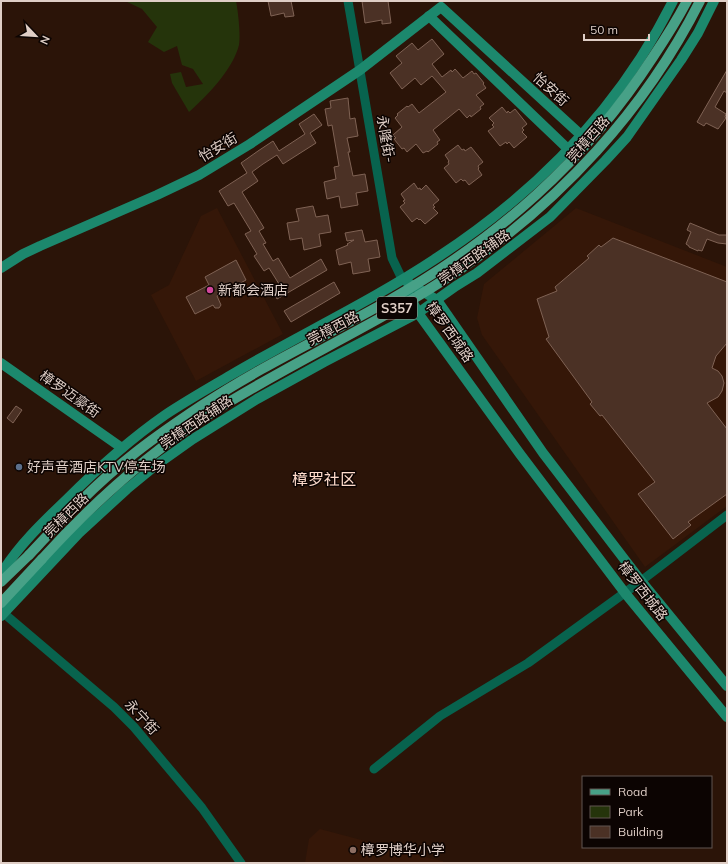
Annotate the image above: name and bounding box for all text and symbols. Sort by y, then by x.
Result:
north arrow [16,16,56,56]
scale bar [584,16,649,42]
text: 50 m [590,22,618,37]
text: N [37,34,53,47]
street label: 怡安街 [529,68,573,110]
street label: 莞樟西路 [563,112,613,166]
street label: 永隆街- [373,114,399,164]
street label: 怡安街 [195,128,241,166]
street label: 莞樟西路辅路 [434,226,514,288]
place label: 新都会酒店 [218,281,288,299]
marker: 新都会酒店 [205,285,215,295]
road number: S357 [377,297,417,319]
street label: 樟罗西城路 [423,298,477,366]
street label: 莞樟西路 [304,307,362,349]
street label: 樟罗迈豪街 [36,367,104,421]
street label: 莞樟西路辅路 [156,391,236,453]
place label: 好声音酒店KTV停车场 [27,458,166,476]
marker: 好声音酒店KTV停车场 [14,462,24,472]
district label: 樟罗社区 [292,469,356,489]
street label: 莞樟西路 [40,489,92,541]
street label: 樟罗西城路 [614,558,672,624]
street label: 永宁街 [121,696,163,738]
legend [582,776,712,848]
text: Road [618,784,647,799]
text: Park [618,804,644,819]
text: Building [618,824,663,839]
place label: 樟罗博华小学 [361,841,445,859]
marker: 樟罗博华小学 [348,845,358,855]

